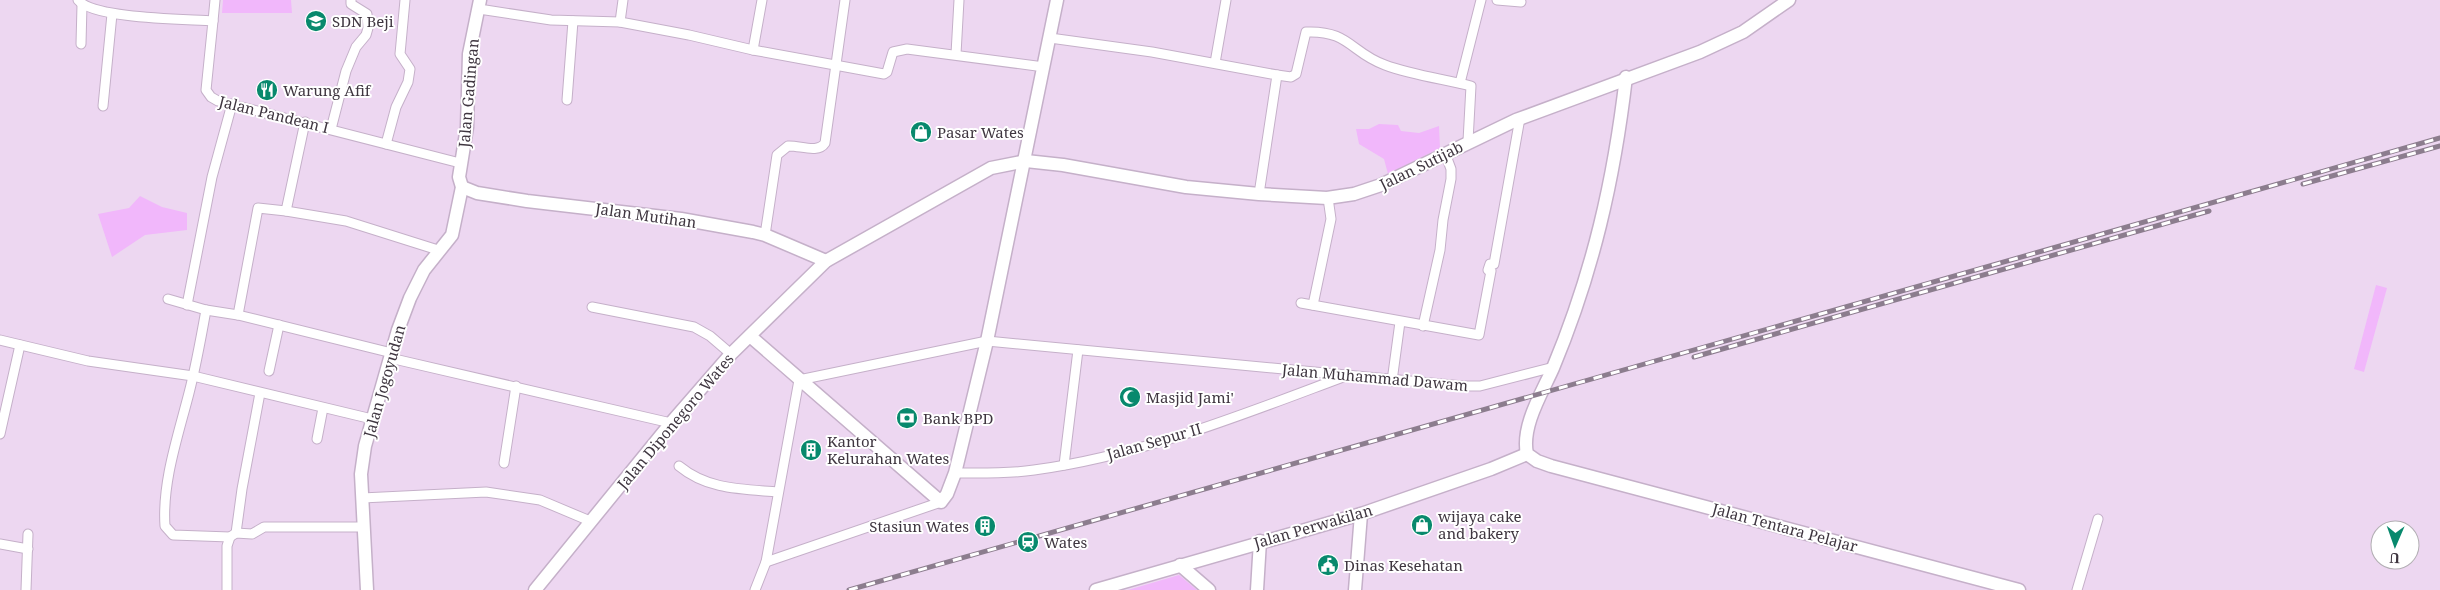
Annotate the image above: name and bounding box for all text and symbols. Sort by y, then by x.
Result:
school or university icon: SDN Beji [304,9,328,33]
place label: SDN Beji [332,11,394,31]
street label: Jalan Gadingan [453,37,483,149]
restaurant icon: Warung Afif [255,78,279,102]
place label: Warung Afif [283,80,372,100]
street label: Jalan Pandean I [216,90,331,137]
shop icon: Pasar Wates [909,120,933,144]
place label: Pasar Wates [937,122,1024,142]
street label: Jalan Sutijab [1375,136,1466,194]
street label: Jalan Mutihan [593,198,698,232]
street label: Jalan Jogoyudan [358,322,410,441]
street label: Jalan Diponegoro Wates [612,349,738,494]
street label: Jalan Muhammad Dawam [1280,359,1469,395]
mosque icon: Masjid Jami' [1118,385,1142,409]
place label: Masjid Jami' [1146,387,1234,407]
bank icon: Bank BPD [895,406,919,430]
place label: Bank BPD [923,408,993,428]
street label: Jalan Sepur II [1103,418,1204,464]
place label: Kantor Kelurahan Wates [827,431,950,468]
building icon: Kantor Kelurahan Wates [799,438,823,462]
street label: Jalan Tentara Pelajar [1709,498,1860,556]
street label: Jalan Perwakilan [1250,499,1375,553]
place label: wijaya cake and bakery [1438,506,1522,543]
shop icon: wijaya cake and bakery [1410,513,1434,537]
building icon: Stasiun Wates [973,514,997,538]
place label: Stasiun Wates [869,516,969,536]
north arrow [2370,520,2420,570]
station icon: Wates [1016,530,1040,554]
place label: Wates [1044,532,1087,552]
text: U [2388,549,2400,568]
public building icon: Dinas Kesehatan [1316,553,1340,577]
place label: Dinas Kesehatan [1344,555,1463,575]

